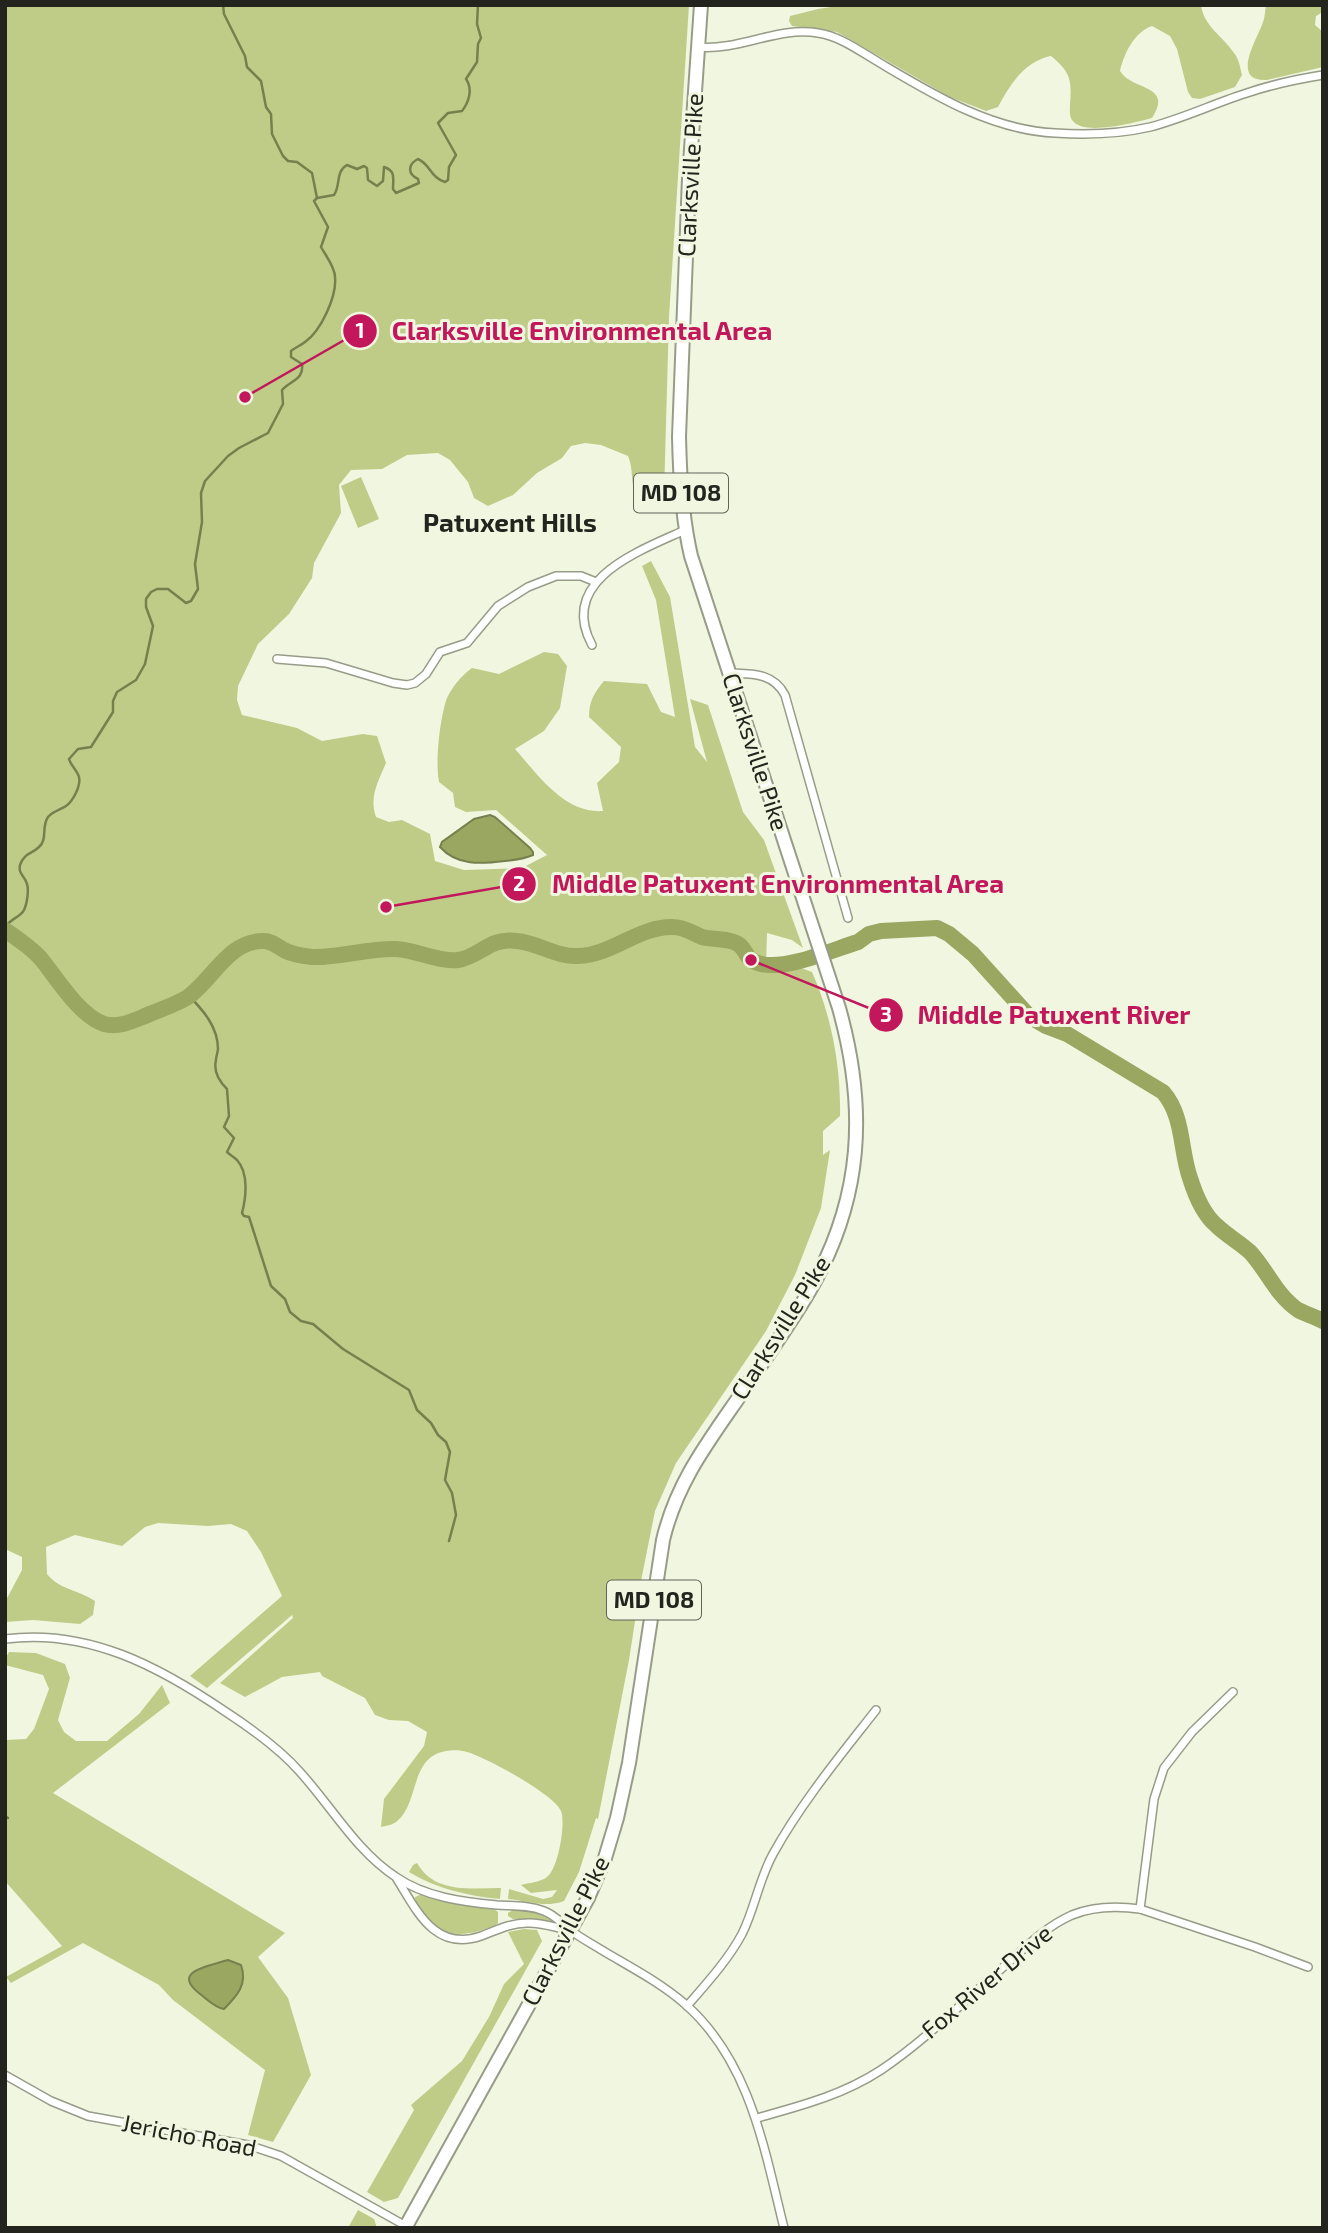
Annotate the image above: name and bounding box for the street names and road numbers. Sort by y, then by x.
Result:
street label: Clarksville Pike [671,92,708,258]
road number: MD 108 [634,474,728,512]
street label: Clarksville Pike [717,669,796,834]
street label: Clarksville Pike [724,1250,835,1404]
road number: MD 108 [607,1581,701,1620]
street label: Clarksville Pike [515,1851,615,2010]
street label: Fox River Drive [915,1918,1057,2044]
street label: Jericho Road [119,2107,259,2162]

